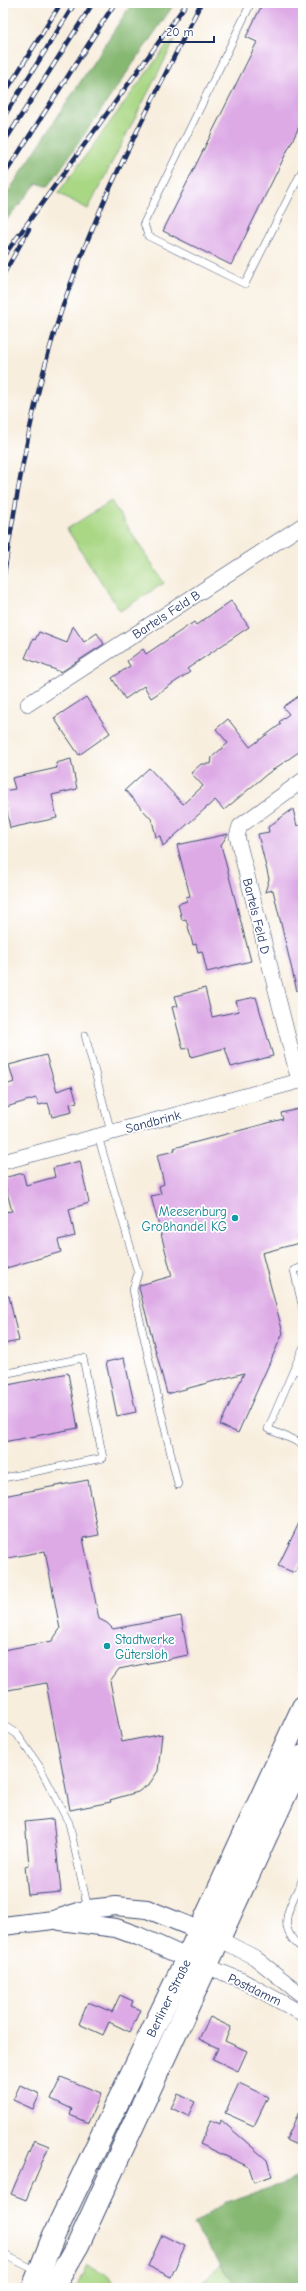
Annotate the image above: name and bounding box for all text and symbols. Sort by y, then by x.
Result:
scale bar [160,18,214,44]
text: 20 m [166,25,194,39]
street label: Bartels Feld B [130,587,203,642]
street label: Bartels Feld D [240,877,273,956]
street label: Sandbrink [124,1107,183,1136]
place label: Meesenburg Großhandel KG [142,1204,227,1234]
marker: Meesenburg Großhandel KG [230,1213,240,1223]
place label: Stadtwerke Gütersloh [115,1632,175,1662]
marker: Stadtwerke Gütersloh [102,1641,112,1651]
street label: Berliner Straße [143,1956,194,2040]
street label: Postdamm [226,1970,284,2009]

